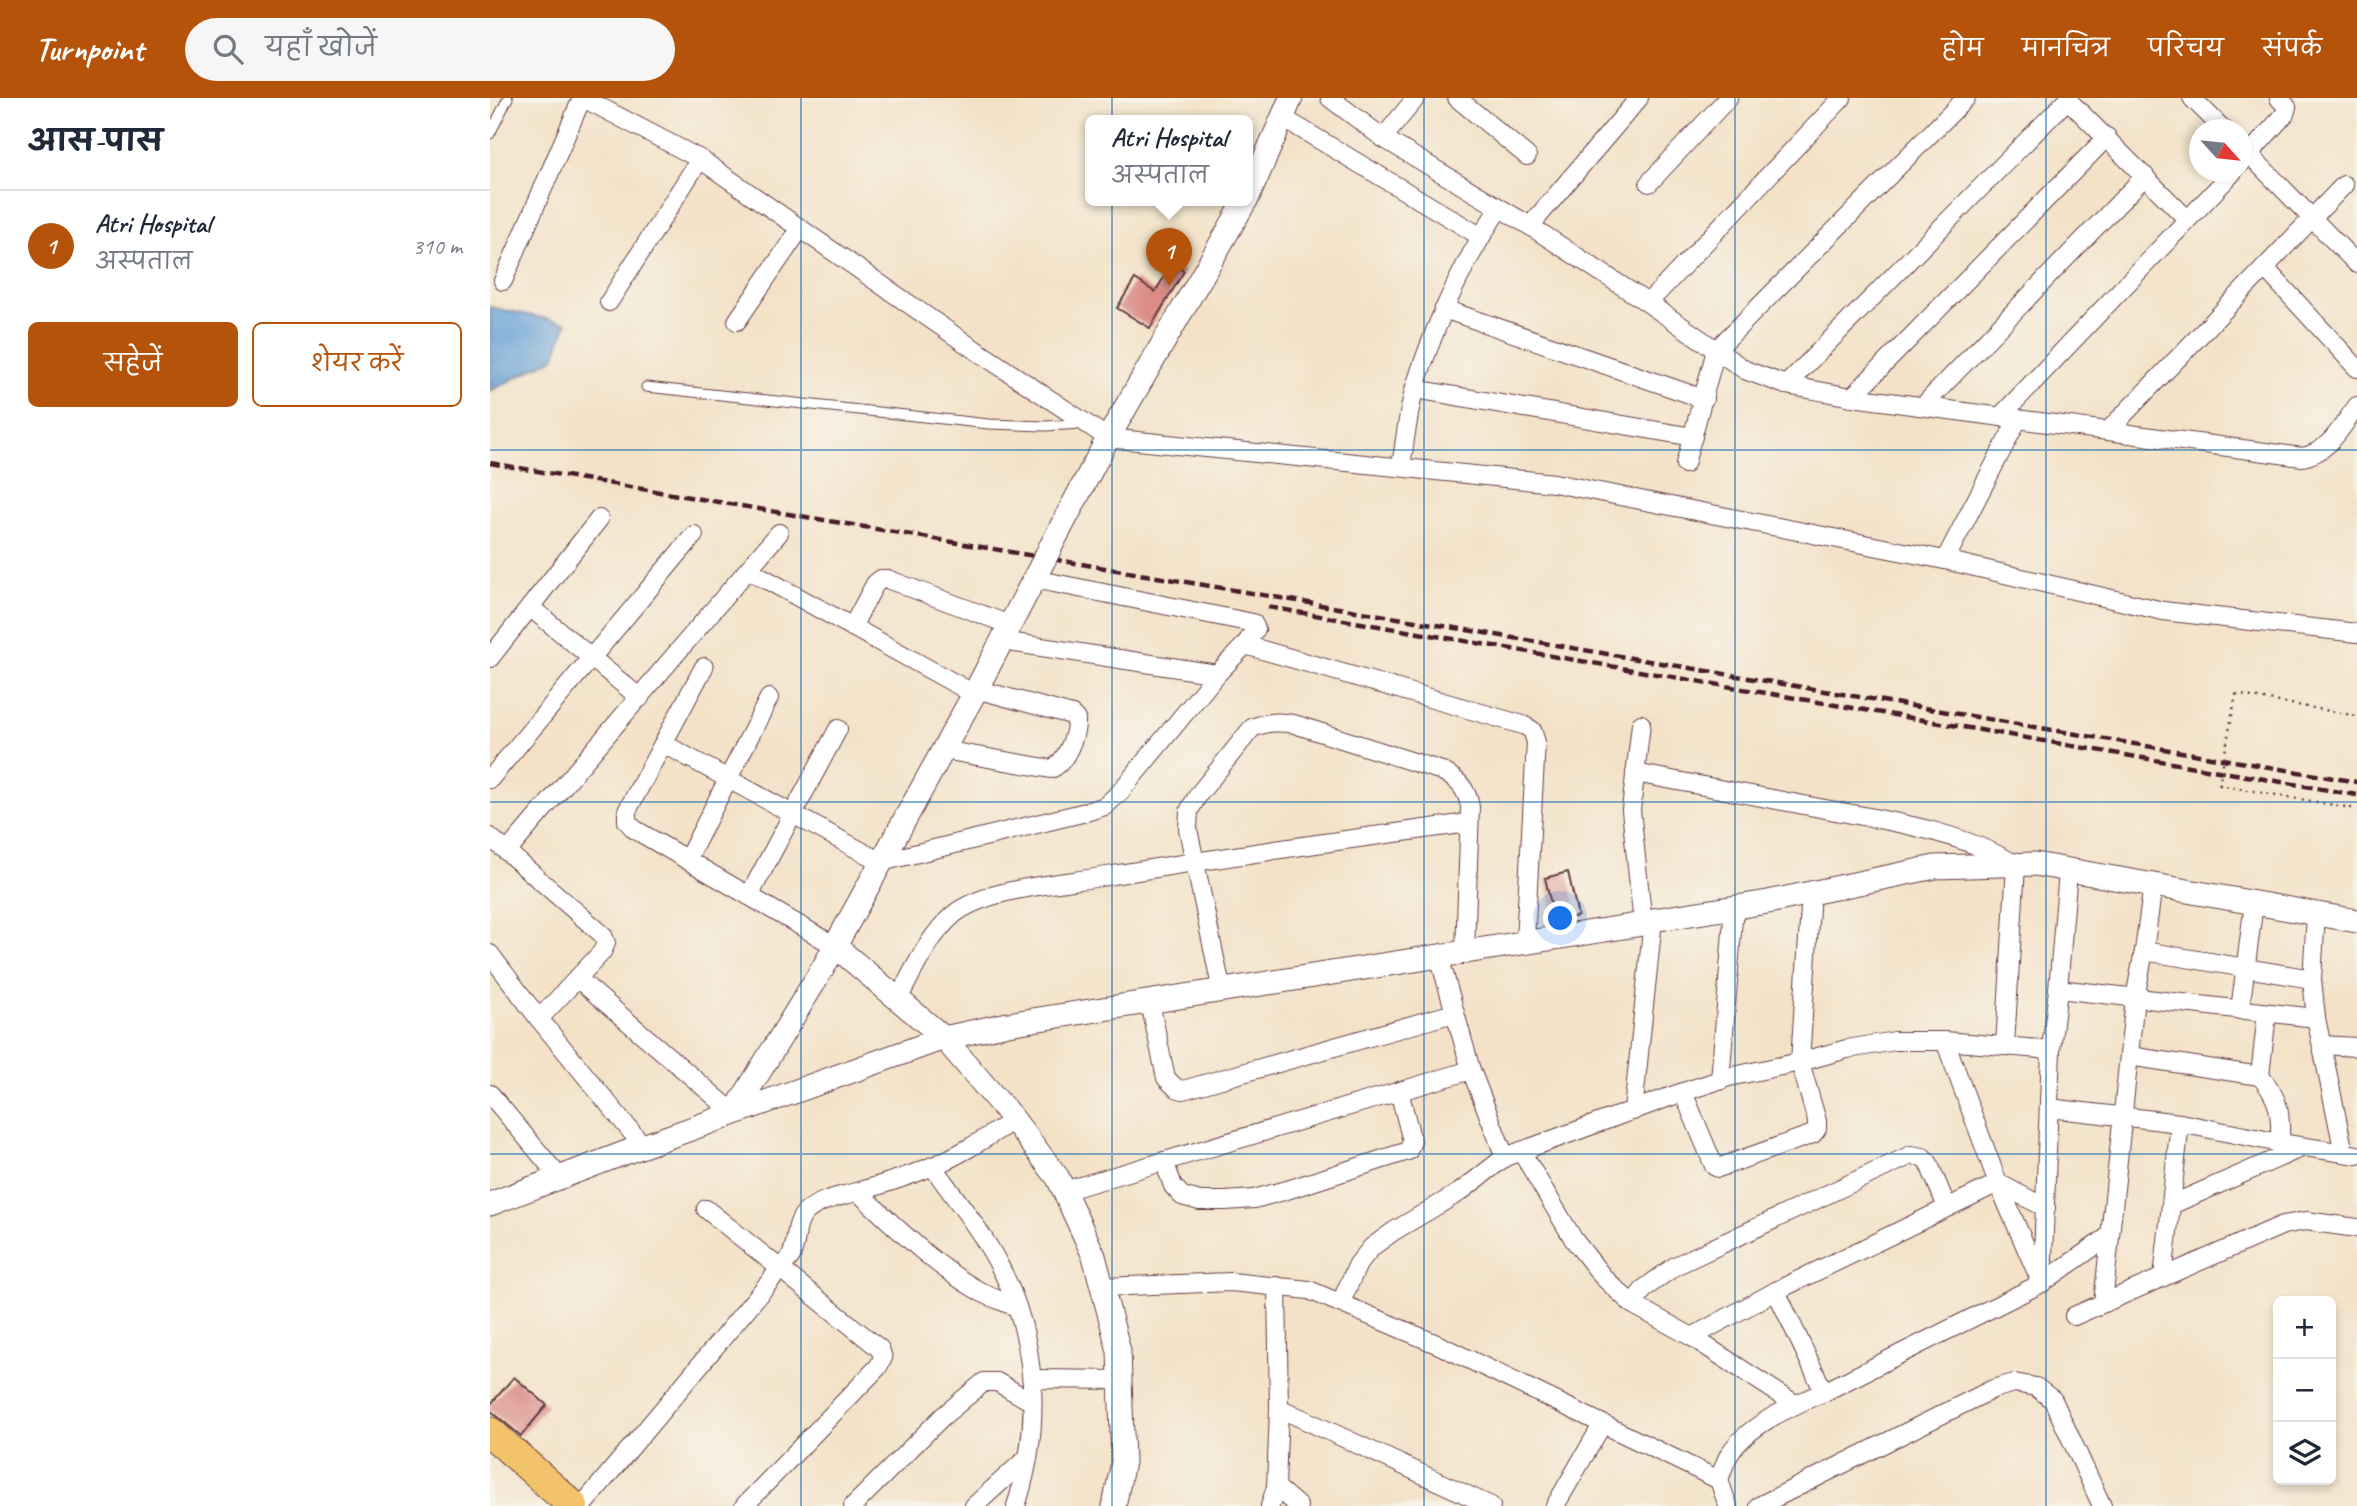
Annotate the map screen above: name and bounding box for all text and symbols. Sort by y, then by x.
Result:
search box [185,18,675,81]
text: Turnpoint [35,28,143,70]
icon: search [209,30,247,68]
text: यहाँ खोजें [265,31,377,64]
text: होम [1941,33,1984,63]
text: मानचित्र [2022,33,2110,63]
text: परिचय [2148,33,2224,63]
text: संपर्क [2262,33,2322,63]
popup [1085,115,1253,206]
north arrow [2189,119,2252,182]
text: Atri Hospital [1111,121,1227,154]
text: आस-पास [28,122,163,160]
text: अस्पताल [1111,161,1209,190]
text: Atri Hospital [95,207,211,240]
pin: 1 [1146,228,1192,286]
text: 1 [46,232,56,261]
text: 310 m [413,232,462,261]
text: अस्पताल [95,247,193,276]
button: सहेजें [28,322,238,407]
button: शेयर करें [252,322,462,407]
your location [1543,901,1577,935]
map controls [2273,1296,2336,1485]
button: + [2273,1296,2336,1359]
button: − [2273,1359,2336,1422]
button: layers [2273,1422,2336,1485]

